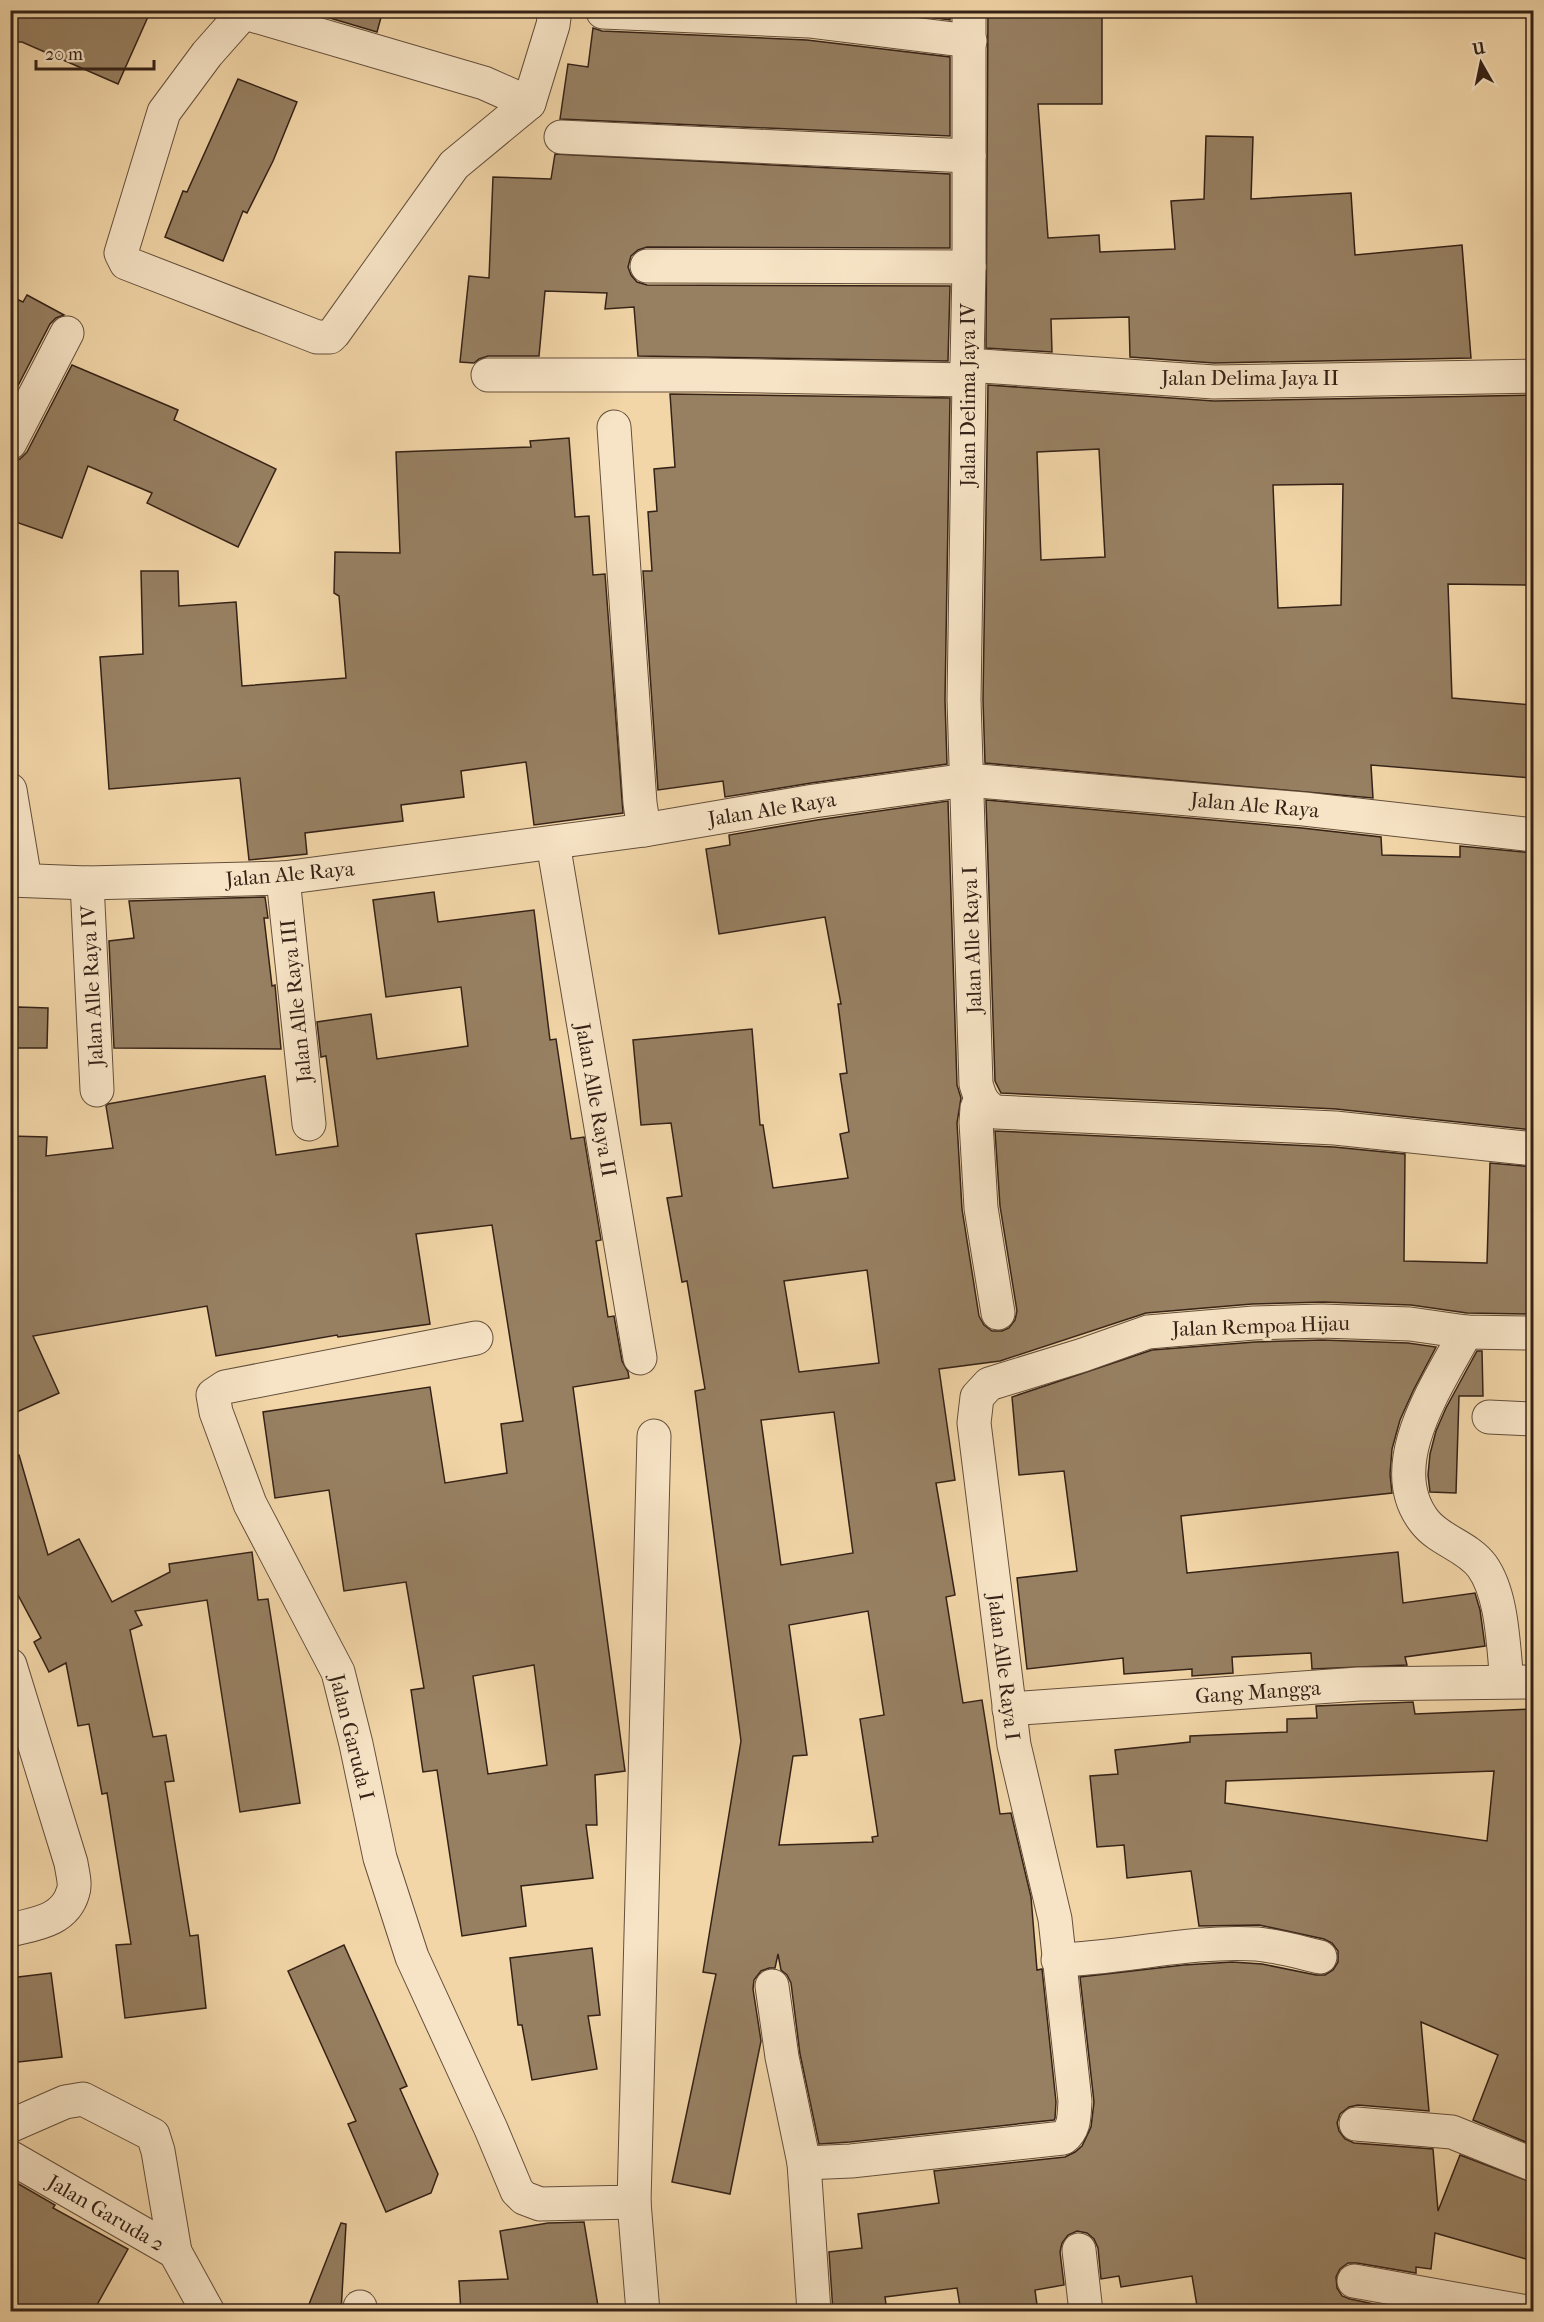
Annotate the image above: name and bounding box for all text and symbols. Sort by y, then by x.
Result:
scale bar [36,33,154,71]
north arrow [1451,33,1511,93]
text: U [1470,38,1487,59]
text: 20 m [45,44,83,65]
street label: Jalan Delima Jaya IV [956,302,980,489]
street label: Jalan Delima Jaya II [1159,366,1339,390]
street label: Jalan Ale Raya [704,787,838,831]
street label: Jalan Ale Raya [1188,787,1321,823]
street label: Jalan Ale Raya [223,856,356,892]
street label: Jalan Alle Raya I [957,866,987,1016]
street label: Jalan Alle Raya IV [76,904,108,1069]
street label: Jalan Alle Raya III [275,918,317,1086]
street label: Jalan Alle Raya II [570,1019,621,1179]
street label: Jalan Rempoa Hijau [1170,1311,1351,1341]
street label: Jalan Alle Raya I [983,1590,1025,1742]
street label: Jalan Garuda I [324,1670,379,1802]
street label: Gang Mangga [1194,1676,1322,1708]
street label: Jalan Garuda 2 [41,2169,169,2256]

